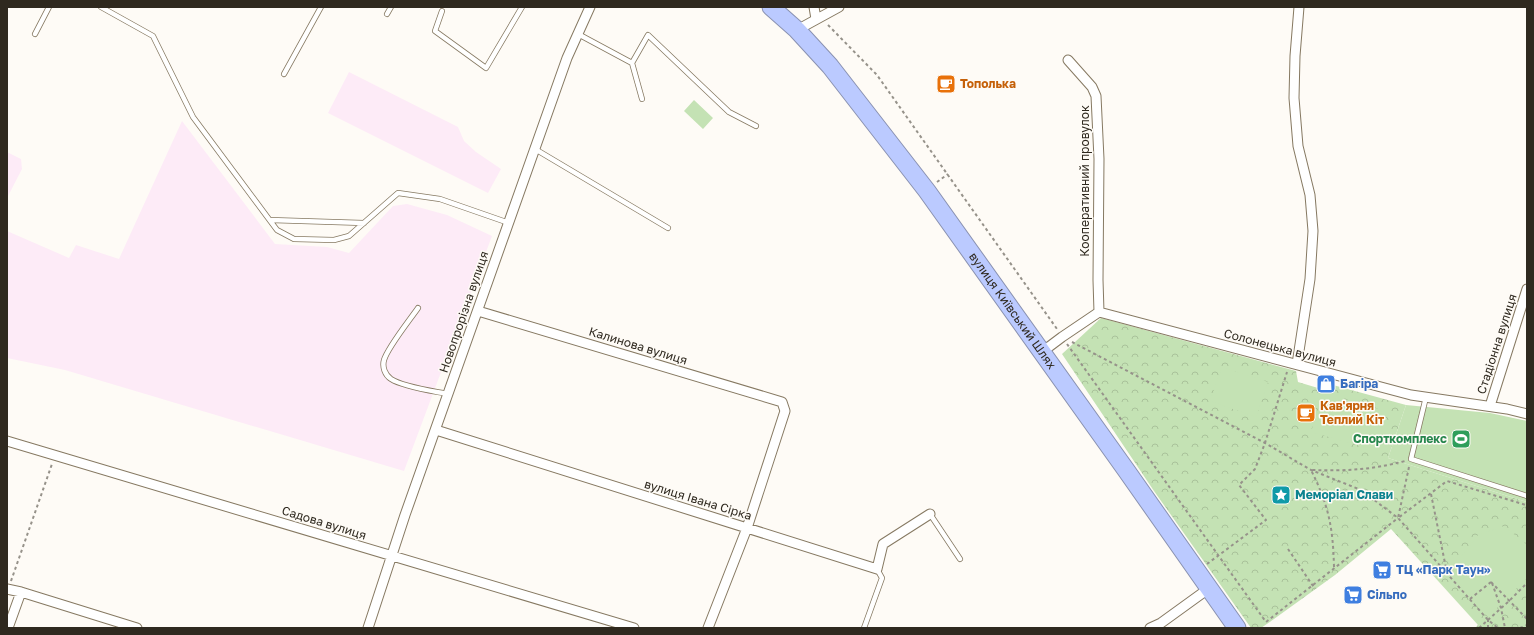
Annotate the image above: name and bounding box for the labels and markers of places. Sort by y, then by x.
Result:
cafe icon: Тополька [935,73,957,95]
place label: Тополька [960,76,1016,91]
shop icon: Багіра [1315,373,1337,395]
place label: Багіра [1340,376,1378,391]
place label: Кав'ярня Теплий Кіт [1320,398,1384,427]
cafe icon: Кав'ярня Теплий Кіт [1295,402,1317,424]
sports icon: Спорткомплекс [1450,428,1472,450]
place label: Спорткомплекс [1353,431,1447,446]
place icon: Mеморіал Слави [1270,484,1292,506]
place label: Mеморіал Слави [1295,487,1393,502]
supermarket icon: ТЦ «Парк Таун» [1371,559,1393,581]
place label: ТЦ «Парк Таун» [1396,562,1491,577]
supermarket icon: Сільпо [1342,584,1364,606]
place label: Сільпо [1367,587,1407,602]

